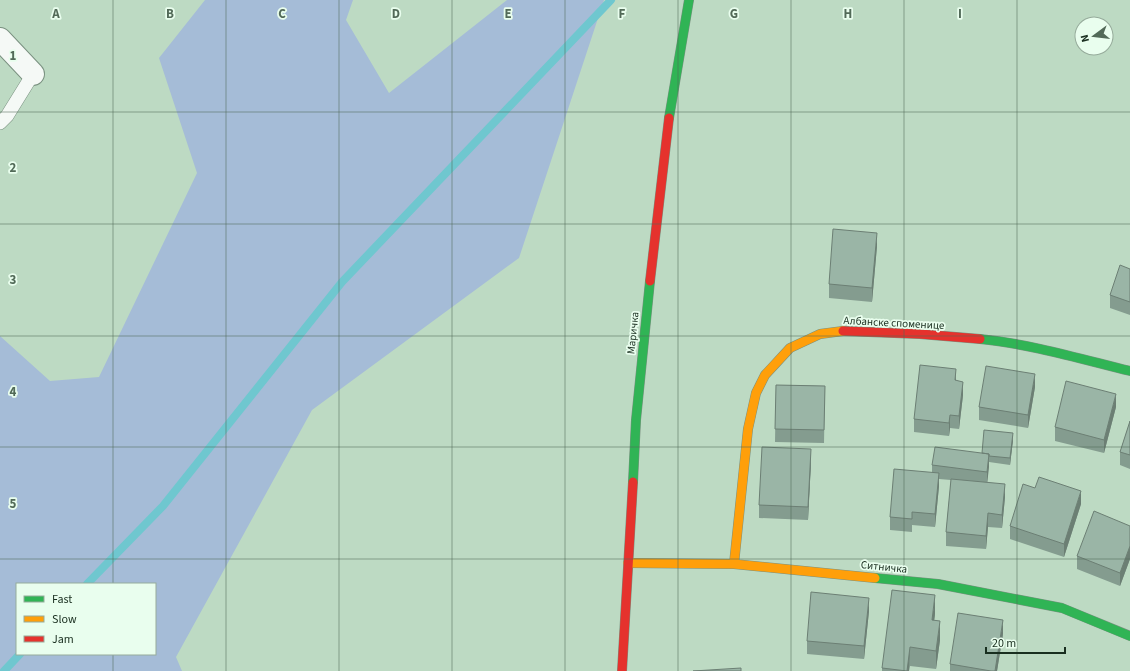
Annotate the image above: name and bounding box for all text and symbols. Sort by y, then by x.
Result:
text: A [51,5,60,23]
text: B [166,5,174,23]
text: C [278,5,286,23]
text: D [392,5,400,23]
text: E [504,5,512,23]
text: F [619,5,626,23]
text: G [730,5,738,23]
text: H [844,5,852,23]
text: I [958,5,962,23]
north arrow [1074,16,1114,56]
text: N [1077,33,1093,44]
text: 1 [10,47,17,65]
text: 2 [10,159,17,177]
text: 3 [10,271,17,289]
street label: Маричка [623,311,643,355]
street label: Албанске споменице [843,313,945,333]
text: 4 [10,383,17,401]
text: 5 [10,495,17,513]
street label: Ситничка [860,557,908,577]
legend [16,583,156,655]
text: Fast [52,591,72,608]
text: Slow [52,611,77,628]
scale bar [986,629,1065,655]
text: Jam [52,631,74,648]
text: 20 m [992,635,1016,652]

